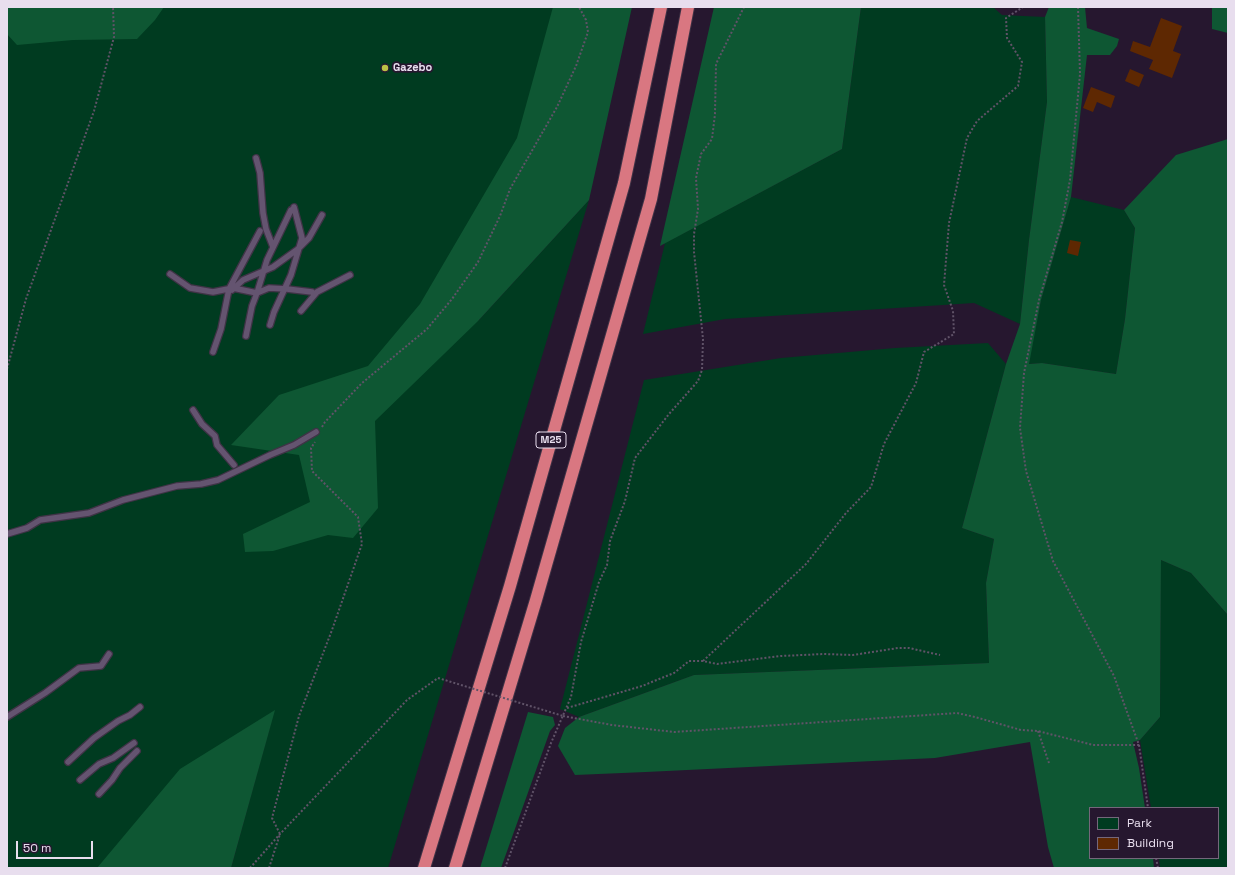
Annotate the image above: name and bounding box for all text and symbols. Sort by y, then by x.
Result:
place label: Gazebo [393,61,432,75]
marker: Gazebo [380,63,390,73]
road number: M25 [536,432,566,448]
legend [1089,807,1219,859]
text: Park [1127,815,1152,831]
scale bar [18,833,95,859]
text: Building [1127,835,1174,851]
text: 50 m [23,840,51,856]

